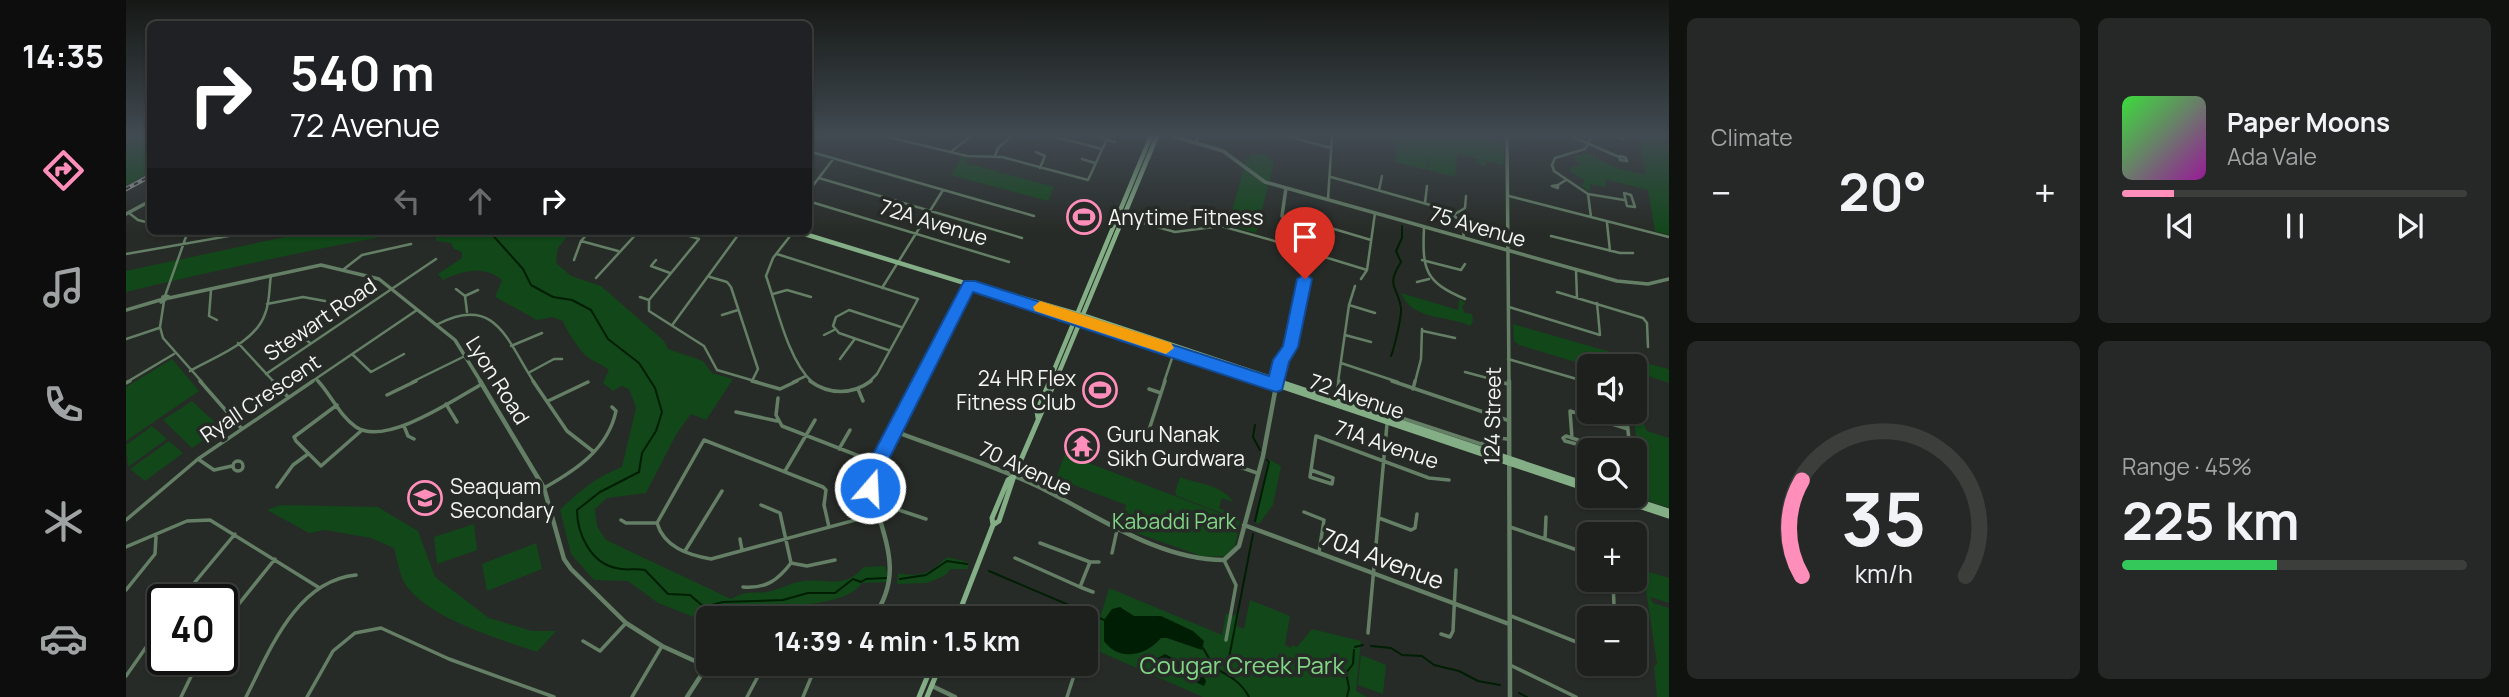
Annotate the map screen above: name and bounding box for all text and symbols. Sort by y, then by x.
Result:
text: 14:35 [22,34,104,78]
text: 540 m [290,39,435,106]
icon: right [175,49,266,140]
text: 72 Avenue [290,103,440,147]
text: Paper Moons [2227,104,2390,140]
text: Climate [1711,121,1793,153]
text: Ada Vale [2227,140,2317,172]
icon: directions [39,146,88,195]
text: 20° [1839,156,1927,227]
text: − [1711,166,1732,218]
text: + [2034,166,2056,218]
icon: left [388,182,426,220]
icon: ahead [461,182,499,220]
icon: right [534,182,572,220]
street label: 72A Avenue [877,192,991,252]
sports icon: Anytime Fitness [1065,198,1103,236]
street label: 75 Avenue [1427,199,1529,253]
place label: Anytime Fitness [1108,203,1263,231]
pin [1275,207,1335,279]
icon: previous [2161,207,2199,245]
icon: pause [2276,207,2314,245]
icon: next [2391,207,2429,245]
icon: arrive [1286,218,1324,256]
icon: music [39,263,88,312]
street label: Stewart Road [258,271,382,367]
street label: Lyon Road [460,331,536,429]
street label: Ryall Crescent [194,347,326,449]
map controls [1577,354,1647,676]
button: sound [1577,354,1647,424]
place label: 24 HR Flex Fitness Club [956,364,1076,416]
street label: 72 Avenue [1306,367,1408,425]
street label: 124 Street [1477,367,1507,465]
sports icon: 24 HR Flex Fitness Club [1081,371,1119,409]
icon: phone [39,380,88,429]
street label: 71A Avenue [1331,413,1443,475]
place label: Guru Nanak Sikh Gurdwara [1107,420,1245,472]
temple icon: Guru Nanak Sikh Gurdwara [1063,427,1101,465]
street label: 70 Avenue [975,434,1077,502]
button: search [1577,438,1647,508]
text: Range · 45% [2122,450,2252,482]
position arrow [833,451,907,525]
text: 35 [1841,468,1926,568]
place label: Seaquam Secondary [450,472,554,524]
school or university icon: Seaquam Secondary [406,479,444,517]
text: 225 km [2122,485,2300,556]
icon: climate [39,497,88,546]
park label: Kabaddi Park [1112,507,1237,535]
street label: 70A Avenue [1317,520,1449,596]
button: + [1577,522,1647,592]
text: km/h [1854,556,1913,591]
speed limit sign: 40 [147,584,238,675]
button: − [1577,606,1647,676]
icon: car [39,614,88,663]
text: 14:39 · 4 min · 1.5 km [774,623,1020,659]
park label: Cougar Creek Park [1140,648,1345,681]

